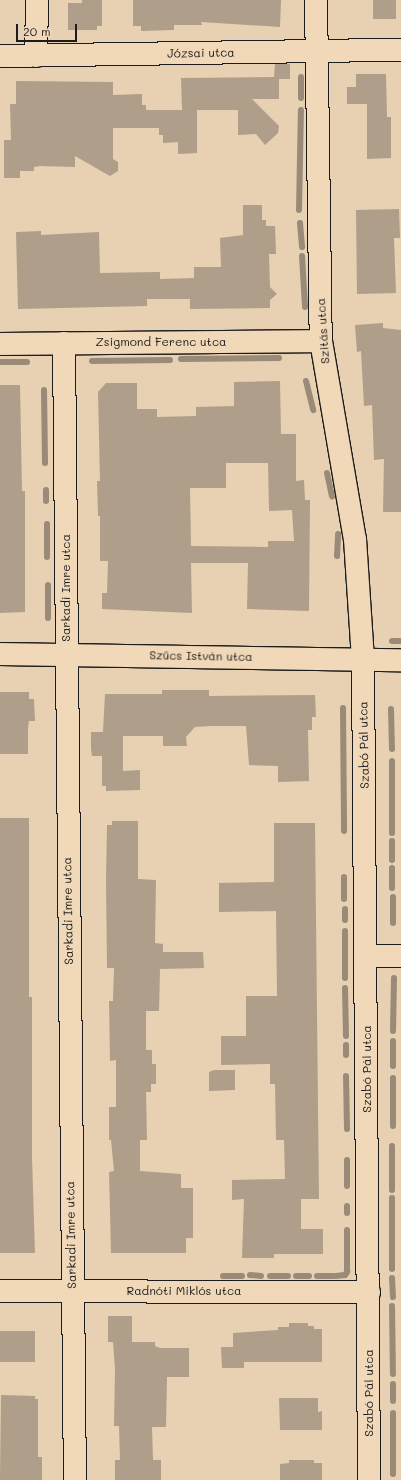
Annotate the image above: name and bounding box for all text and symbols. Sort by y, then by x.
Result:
scale bar [18,16,79,42]
text: 20 m [23,23,51,39]
street label: Józsai utca [167,45,235,61]
street label: Szitás utca [314,298,332,364]
street label: Zsigmond Ferenc utca [96,335,226,349]
street label: Sarkadi Imre utca [59,534,73,642]
street label: Szűcs István utca [149,648,253,664]
street label: Szabó Pál utca [356,701,372,789]
street label: Sarkadi Imre utca [60,857,76,965]
street label: Szabó Pál utca [360,1025,374,1113]
street label: Sarkadi Imre utca [63,1181,79,1289]
street label: Radnóti Miklós utca [126,1284,242,1298]
street label: Szabó Pál utca [362,1349,376,1437]

